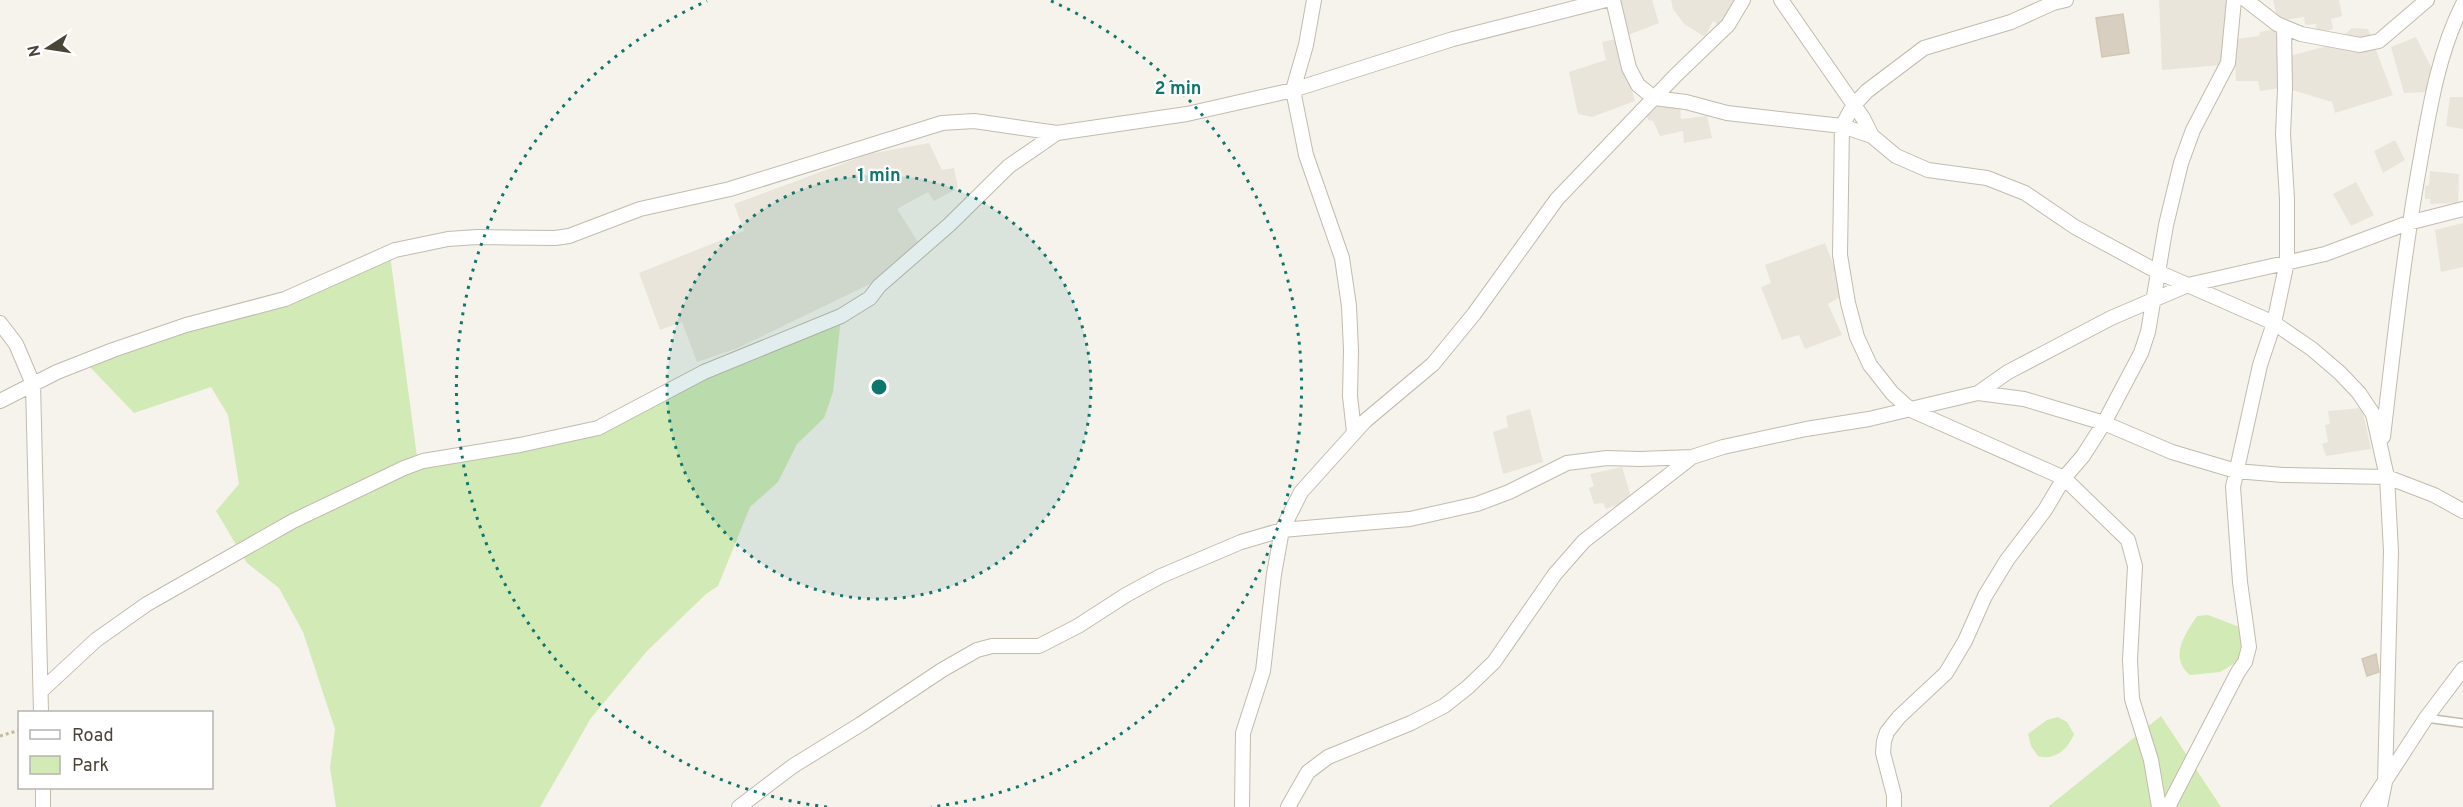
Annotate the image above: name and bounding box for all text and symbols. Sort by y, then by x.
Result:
north arrow [18,18,78,78]
text: N [24,43,46,58]
text: 2 min [1154,78,1202,101]
text: 1 min [857,165,901,188]
centre of rings [869,377,889,397]
legend [18,711,213,789]
text: Road [72,725,114,748]
text: Park [72,755,109,778]

